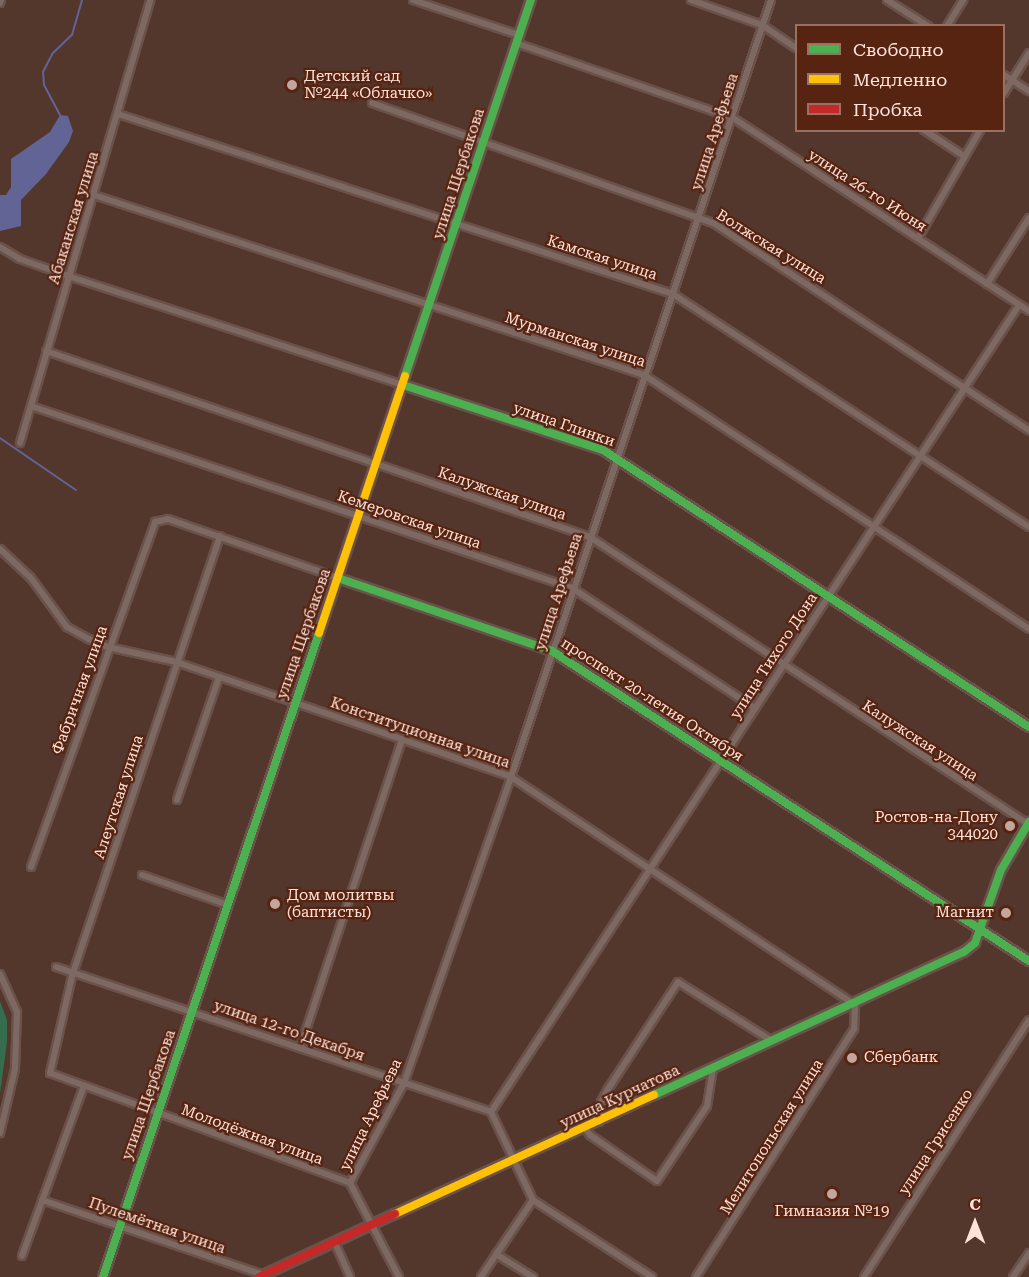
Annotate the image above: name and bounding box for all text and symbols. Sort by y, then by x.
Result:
legend [795,24,1005,132]
text: Свободно [853,39,943,60]
place label: Детский сад №244 «Облачко» [304,67,432,102]
text: Медленно [853,69,947,90]
street label: улица Арефьева [688,71,742,193]
marker: Детский сад №244 «Облачко» [285,78,299,92]
text: Пробка [853,99,922,120]
street label: улица Щербакова [429,106,489,242]
street label: улица 26-го Июня [804,146,930,236]
street label: Абаканская улица [45,149,103,287]
street label: Волжская улица [713,206,829,288]
street label: Камская улица [545,232,659,284]
street label: Мурманская улица [502,309,648,371]
street label: улица Глинки [511,399,617,451]
street label: Калужская улица [436,464,568,524]
street label: Кемеровская улица [335,487,483,553]
street label: улица Арефьева [532,531,586,653]
street label: улица Щербакова [273,566,335,702]
street label: улица Тихого Дона [726,590,822,722]
street label: Фабричная улица [48,623,112,757]
street label: проспект 20-летия Октября [557,634,747,766]
street label: Конституционная улица [328,694,512,772]
street label: Калужская улица [859,697,981,785]
street label: Алеутская улица [90,733,148,861]
place label: Ростов-на-Дону 344020 [875,808,998,843]
marker: Ростов-на-Дону 344020 [1003,819,1017,833]
place label: Дом молитвы (баптисты) [287,886,394,921]
marker: Дом молитвы (баптисты) [268,897,282,911]
place label: Магнит [936,904,994,922]
marker: Магнит [999,906,1013,920]
street label: улица 12-го Декабря [211,997,367,1065]
street label: улица Щербакова [118,1027,180,1163]
place label: Сбербанк [864,1049,938,1067]
marker: Сбербанк [845,1051,859,1065]
street label: улица Арефьева [336,1056,406,1174]
street label: Мелитопольская улица [717,1056,827,1218]
street label: улица Курчатова [557,1061,683,1133]
street label: улица Грисенко [895,1086,977,1198]
street label: Молодёжная улица [179,1101,325,1169]
marker: Гимназия №19 [825,1187,839,1201]
north arrow [945,1193,1005,1253]
street label: Пулемётная улица [86,1194,228,1258]
text: С [969,1195,981,1214]
place label: Гимназия №19 [775,1203,889,1221]

